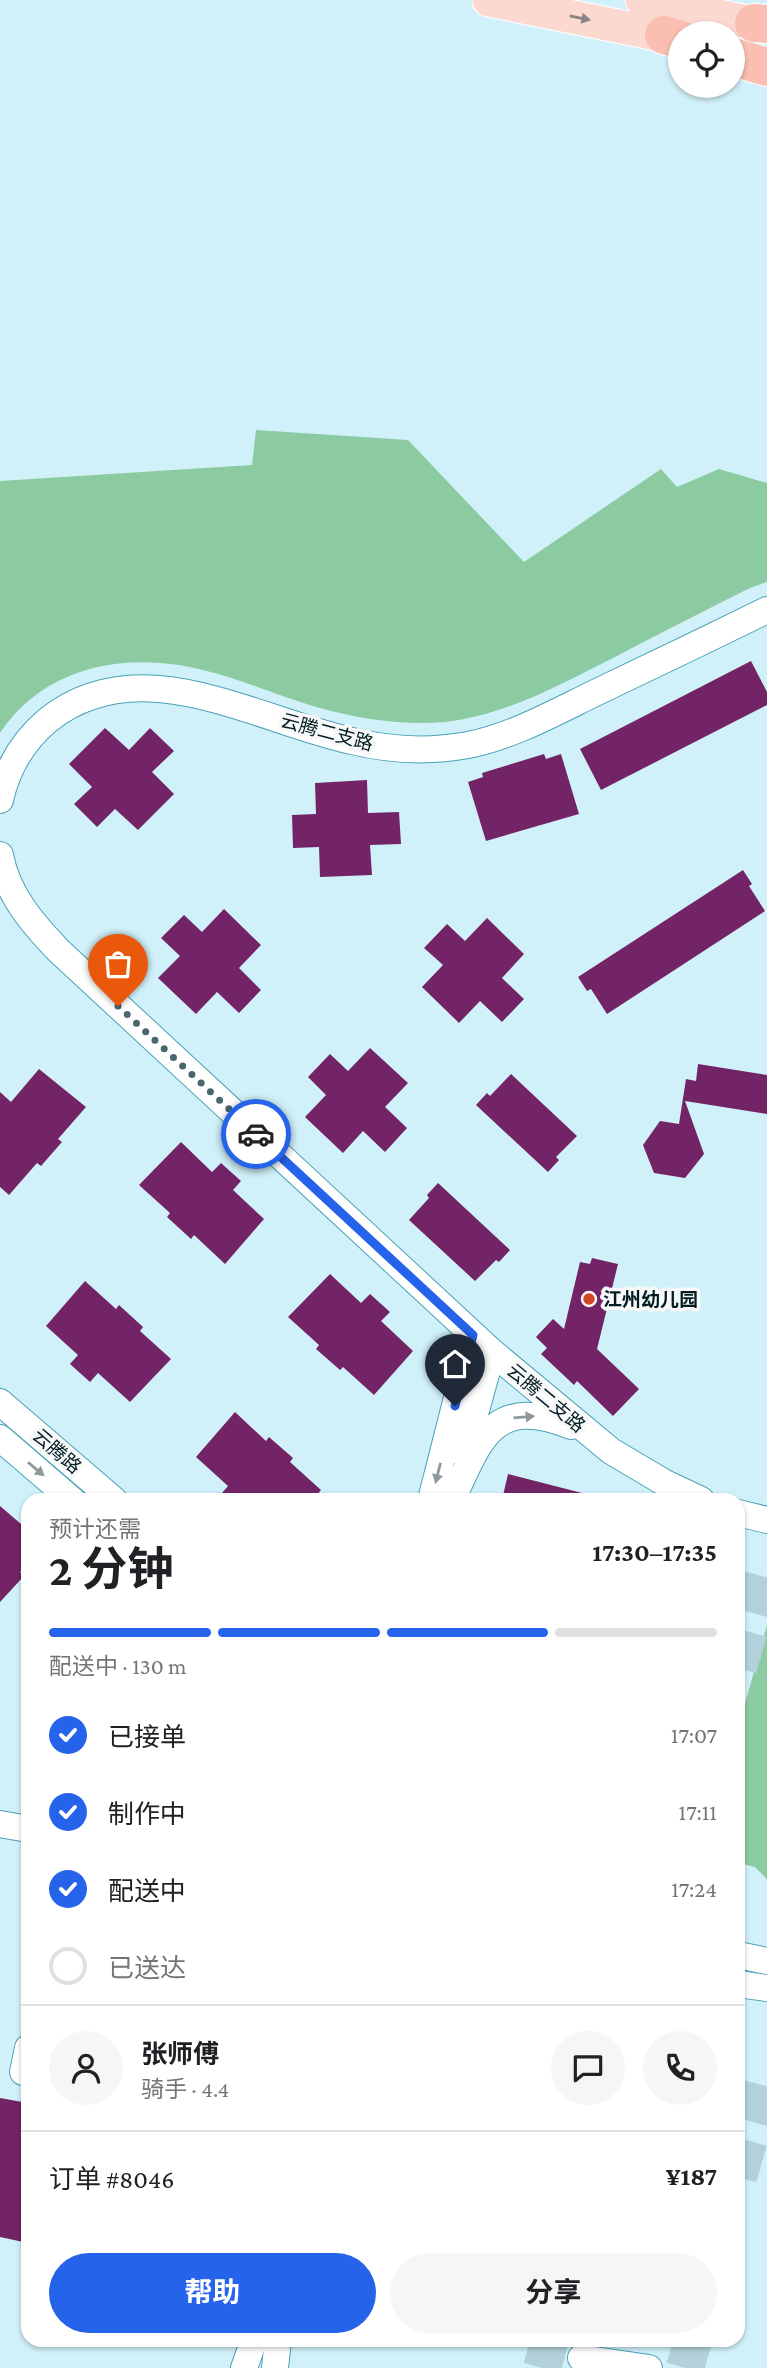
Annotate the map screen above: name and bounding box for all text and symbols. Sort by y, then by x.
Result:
one-way arrow [569,13,591,24]
map controls [668,21,745,98]
button: locate [668,21,745,98]
street label: 云腾二支路 [278,710,376,754]
pin [88,934,148,1006]
icon: bag [99,945,137,983]
courier [221,1099,291,1169]
icon: car [237,1115,275,1153]
place label: 江州幼儿园 [603,1289,698,1310]
marker: 江州幼儿园 [581,1291,597,1307]
pin [425,1334,485,1406]
icon: home [436,1345,474,1383]
street label: 云腾二支路 [503,1359,589,1437]
one-way arrow [513,1411,535,1422]
street label: 云腾路 [29,1424,85,1478]
one-way arrow [27,1461,45,1477]
one-way arrow [432,1462,443,1484]
text: 预计还需 [49,1516,141,1542]
text: 17:30–17:35 [592,1538,717,1567]
text: 2 分钟 [49,1544,173,1595]
text: 配送中 · 130 m [49,1653,187,1679]
icon: check [49,1716,87,1754]
text: 17:07 [671,1722,717,1748]
text: 已接单 [108,1723,186,1752]
icon: check [49,1793,87,1831]
text: 17:11 [679,1799,717,1825]
text: 制作中 [108,1800,186,1829]
icon: check [49,1870,87,1908]
text: 17:24 [671,1876,717,1902]
text: 配送中 [108,1877,186,1906]
text: 已送达 [108,1954,186,1983]
button: person [49,2031,123,2105]
button: chat [551,2031,625,2105]
button: phone [643,2031,717,2105]
text: 张师傅 [141,2040,219,2069]
text: 骑手 · 4.4 [141,2076,229,2102]
text: ¥187 [666,2162,717,2191]
text: 订单 #8046 [49,2165,174,2194]
button: 帮助 [49,2253,376,2333]
button: 分享 [390,2253,717,2333]

